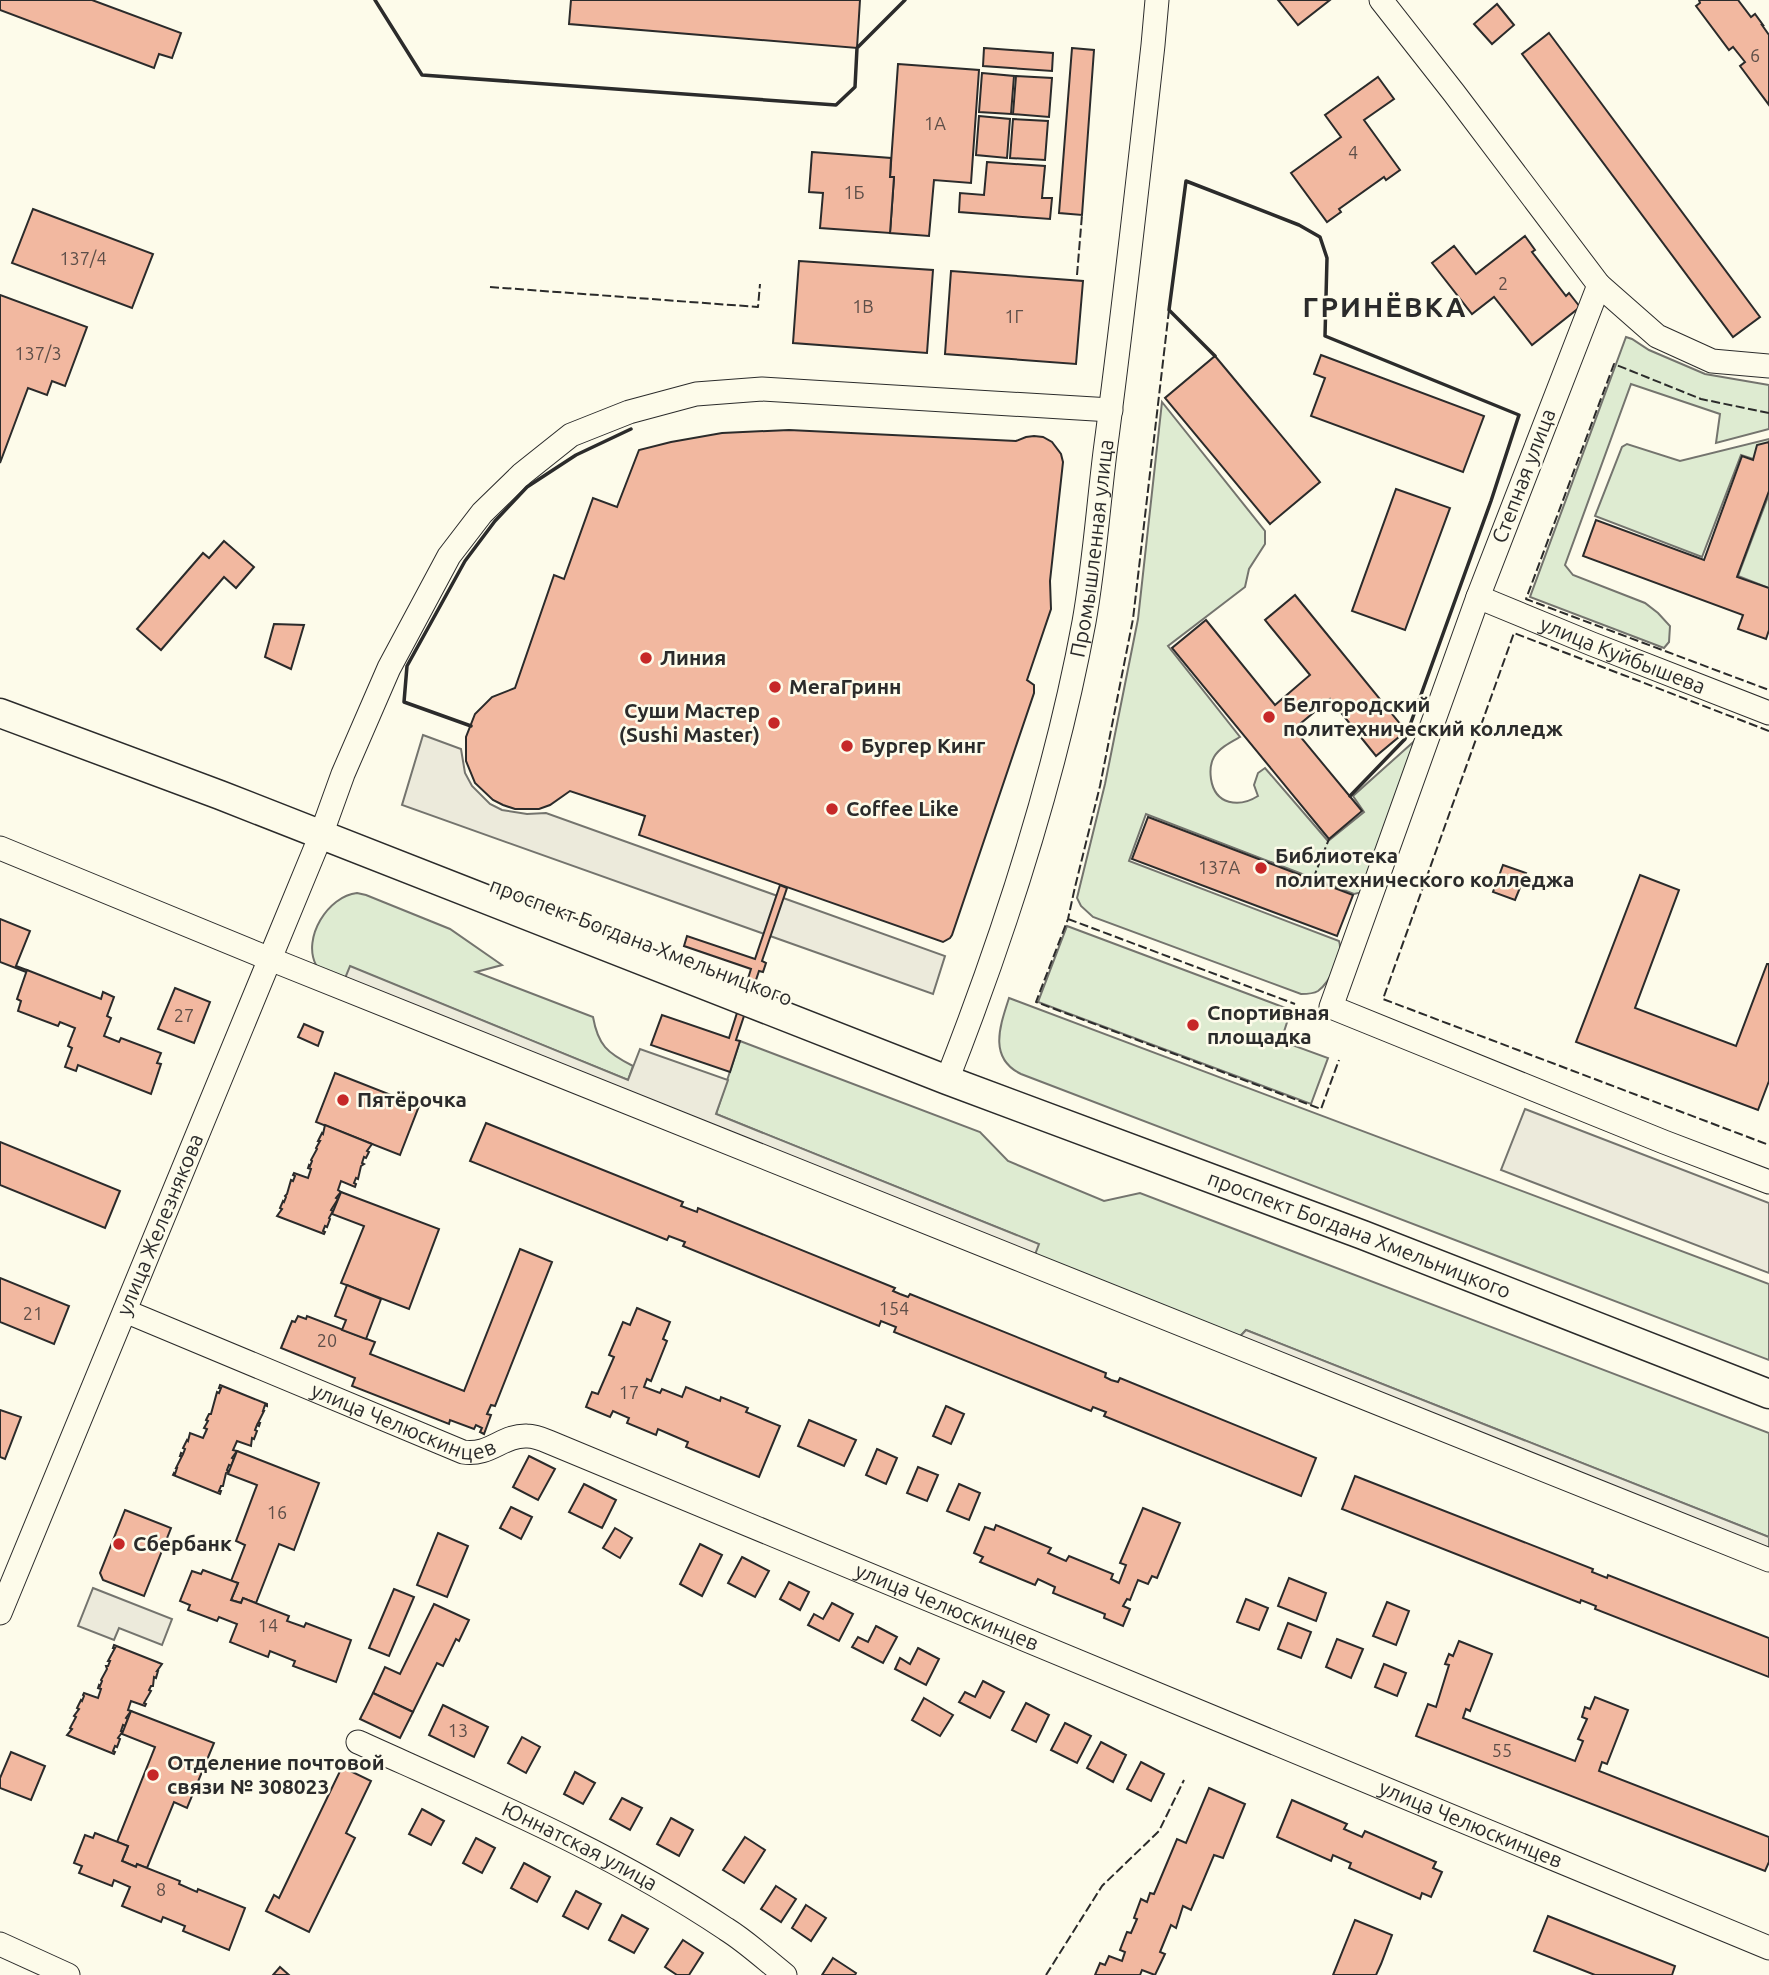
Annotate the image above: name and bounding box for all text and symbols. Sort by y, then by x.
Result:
house number: 6 [1750,45,1760,65]
house number: 1А [924,113,946,133]
house number: 4 [1348,142,1358,162]
house number: 1Б [843,182,865,202]
house number: 137/4 [59,248,107,268]
house number: 2 [1498,273,1508,293]
district label: ГРИНЁВКА [1302,291,1468,322]
house number: 1В [852,296,874,316]
house number: 1Г [1004,306,1024,326]
house number: 137/3 [14,343,62,363]
street label: Степная улица [1486,405,1560,546]
street label: Промышленная улица [1064,438,1118,659]
street label: улица Куйбышева [1537,611,1709,698]
place label: Линия [660,645,726,669]
marker: Линия [638,650,654,666]
place label: МегаГринн [789,674,901,698]
marker: МегаГринн [767,679,783,695]
place label: Белгородский политехнический колледж [1283,692,1564,740]
place label: Суши Мастер (Sushi Master) [619,698,760,746]
marker: Белгородский политехнический колледж [1261,709,1277,725]
marker: Суши Мастер (Sushi Master) [766,715,782,731]
place label: Бургер Кинг [861,733,986,757]
marker: Бургер Кинг [839,738,855,754]
place label: Coffee Like [846,796,959,820]
marker: Coffee Like [824,801,840,817]
place label: Библиотека политехнического колледжа [1275,843,1574,891]
house number: 137А [1198,857,1240,877]
marker: Библиотека политехнического колледжа [1253,860,1269,876]
street label: проспект Богдана Хмельницкого [487,872,796,1010]
place label: Спортивная площадка [1207,1000,1330,1048]
house number: 27 [174,1005,194,1025]
marker: Спортивная площадка [1185,1017,1201,1033]
place label: Пятёрочка [357,1087,467,1111]
marker: Пятёрочка [335,1092,351,1108]
street label: улица Железнякова [111,1130,207,1319]
street label: проспект Богдана Хмельницкого [1205,1165,1515,1303]
house number: 154 [879,1298,909,1318]
house number: 21 [23,1303,43,1323]
house number: 20 [317,1330,337,1350]
street label: улица Челюскинцев [308,1377,499,1464]
house number: 17 [619,1382,639,1402]
house number: 16 [267,1502,287,1522]
place label: Сбербанк [133,1531,232,1555]
marker: Сбербанк [111,1536,127,1552]
street label: улица Челюскинцев [852,1557,1043,1655]
house number: 14 [258,1615,278,1635]
house number: 13 [448,1720,468,1740]
house number: 55 [1492,1740,1512,1760]
place label: Отделение почтовой связи № 308023 [167,1750,385,1798]
marker: Отделение почтовой связи № 308023 [145,1767,161,1783]
street label: улица Челюскинцев [1376,1775,1566,1872]
street label: Юннатская улица [499,1796,662,1895]
house number: 8 [156,1879,166,1899]

